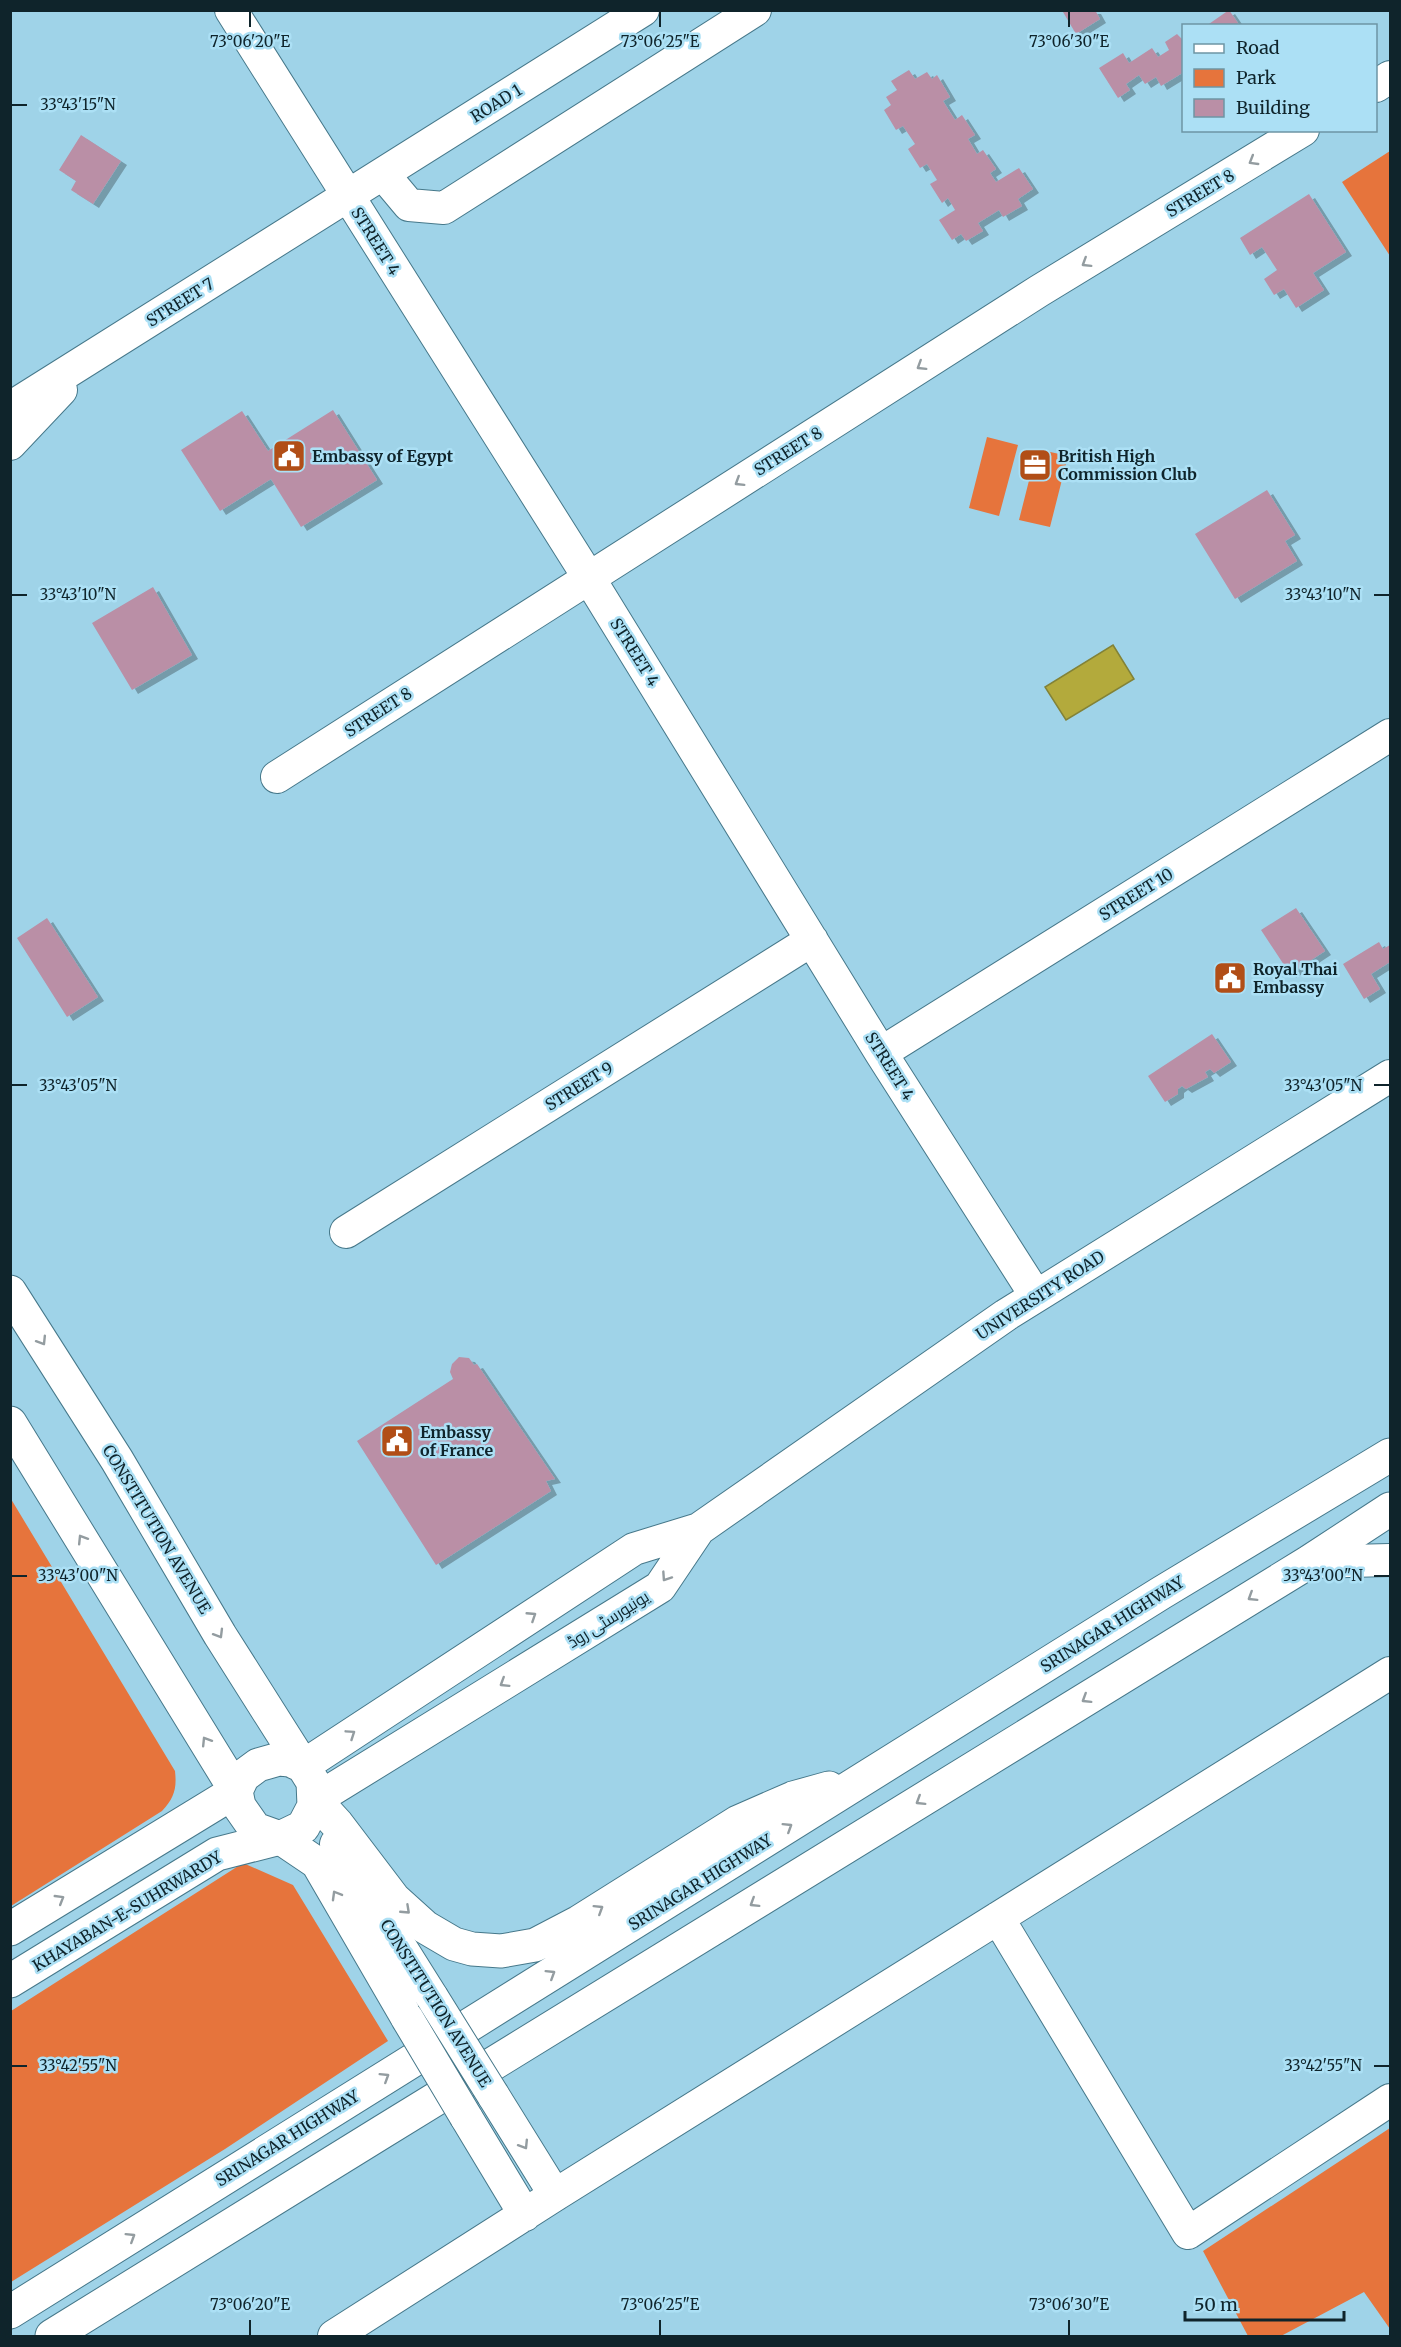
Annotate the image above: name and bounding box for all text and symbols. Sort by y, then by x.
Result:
legend [1182,24,1377,132]
text: 73°06'20"E [210,32,291,51]
text: 73°06'25"E [621,32,700,51]
text: 73°06'30"E [1029,32,1109,51]
text: Road [1236,36,1280,59]
text: Park [1236,66,1277,89]
street label: ROAD 1 [467,80,525,126]
text: 33°43'15"N [40,95,116,114]
text: Building [1236,96,1310,119]
one-way arrow [1249,153,1259,165]
street label: STREET 8 [1162,165,1238,221]
street label: STREET 4 [347,203,405,279]
one-way arrow [1082,255,1092,267]
street label: STREET 7 [143,273,217,331]
one-way arrow [917,359,928,370]
street label: STREET 8 [750,422,826,480]
public building icon: Embassy of Egypt [271,438,307,474]
place label: Embassy of Egypt [312,446,454,466]
place label: British High Commission Club [1058,446,1197,484]
office icon: British High Commission Club [1017,447,1053,483]
one-way arrow [735,475,745,487]
text: 33°43'10"N [40,585,117,604]
text: 33°43'10"N [1285,585,1362,604]
street label: STREET 4 [606,614,664,690]
street label: STREET 8 [341,683,415,741]
street label: STREET 10 [1095,863,1177,925]
place label: Royal Thai Embassy [1253,959,1338,997]
public building icon: Royal Thai Embassy [1212,960,1248,996]
street label: STREET 4 [861,1028,919,1104]
street label: STREET 9 [541,1057,617,1115]
text: 33°43'05"N [39,1076,117,1095]
text: 33°43'05"N [1284,1076,1362,1095]
street label: UNIVERSITY ROAD [972,1246,1108,1344]
one-way arrow [34,1335,45,1346]
place label: Embassy of France [420,1422,493,1460]
public building icon: Embassy of France [379,1423,415,1459]
street label: CONSTITUTION AVENUE [99,1441,216,1618]
one-way arrow [77,1535,89,1545]
text: 33°43'00"N [38,1566,118,1585]
text: 33°43'00"N [1283,1566,1363,1585]
one-way arrow [662,1570,673,1581]
street label: SRINAGAR HIGHWAY [1036,1571,1188,1676]
street label: یونیورسٹی روڈ [563,1586,654,1653]
one-way arrow [1248,1589,1258,1601]
one-way arrow [526,1611,536,1623]
one-way arrow [212,1628,224,1638]
one-way arrow [500,1676,510,1688]
one-way arrow [1082,1691,1092,1703]
one-way arrow [344,1730,355,1741]
one-way arrow [201,1737,213,1747]
one-way arrow [916,1793,926,1805]
one-way arrow [782,1822,792,1834]
street label: SRINAGAR HIGHWAY [624,1829,776,1934]
street label: KHAYABAN-E-SUHRWARDY [29,1846,226,1975]
one-way arrow [331,1890,343,1901]
one-way arrow [54,1894,64,1906]
one-way arrow [749,1895,760,1906]
one-way arrow [398,1902,409,1913]
one-way arrow [593,1904,603,1916]
street label: CONSTITUTION AVENUE [376,1916,496,2091]
one-way arrow [545,1970,555,1982]
text: 33°42'55"N [39,2056,117,2075]
text: 33°42'55"N [1284,2056,1362,2075]
one-way arrow [379,2072,389,2084]
street label: SRINAGAR HIGHWAY [211,2085,363,2190]
one-way arrow [516,2139,528,2149]
one-way arrow [125,2232,135,2244]
scale bar [1185,2284,1344,2322]
text: 50 m [1194,2293,1238,2316]
text: 73°06'20"E [210,2295,291,2314]
text: 73°06'25"E [621,2295,700,2314]
text: 73°06'30"E [1029,2295,1109,2314]

